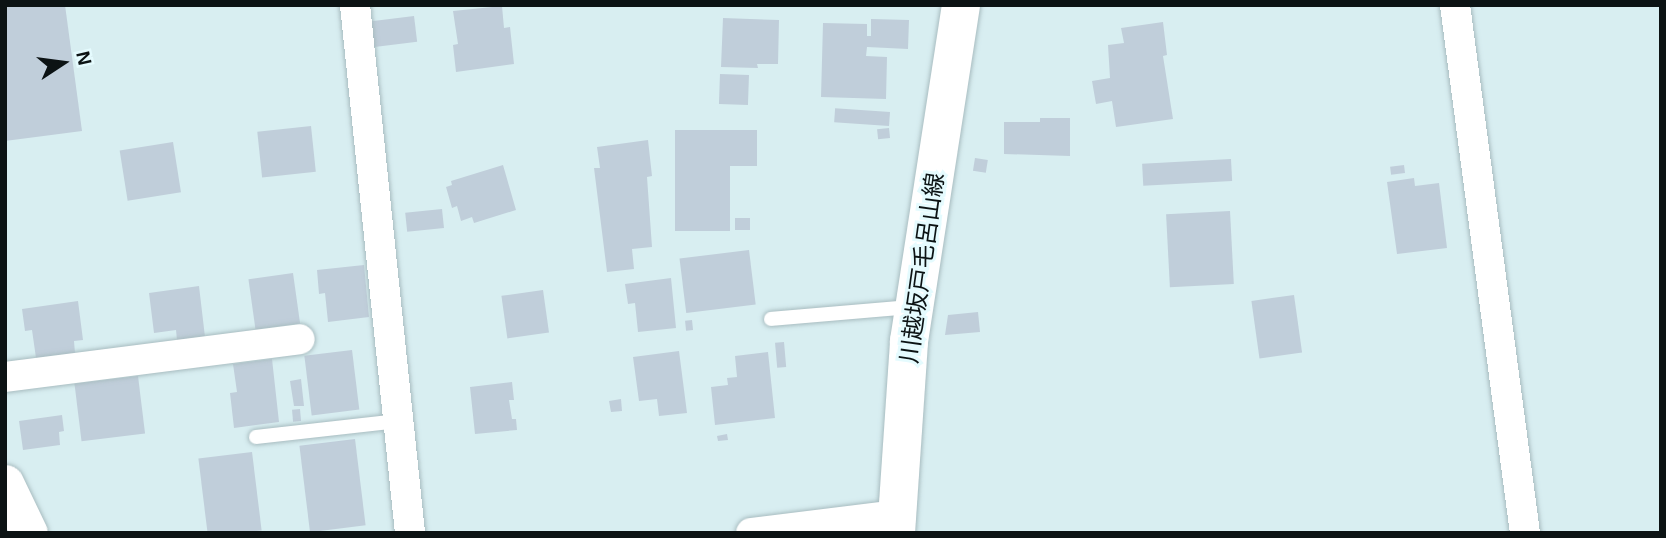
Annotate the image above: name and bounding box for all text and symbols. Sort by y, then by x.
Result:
north arrow [28,28,98,98]
text: N [72,49,96,67]
street label: 川越坂戸毛呂山線 [894,171,950,365]

